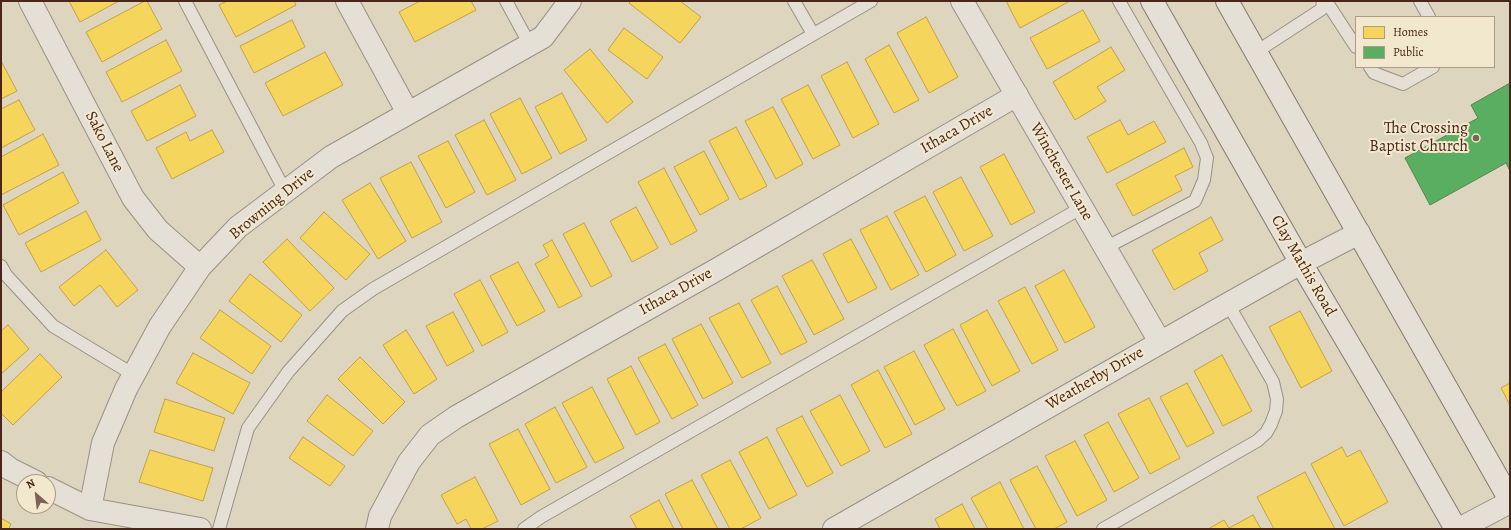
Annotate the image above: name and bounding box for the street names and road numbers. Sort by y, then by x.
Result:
street label: Ithaca Drive [917,102,997,158]
street label: Sako Lane [80,108,128,176]
street label: Winchester Lane [1025,120,1097,224]
street label: Browning Drive [226,164,318,244]
street label: Clay Mathis Road [1266,212,1340,320]
street label: Ithaca Drive [636,264,716,320]
street label: Weatherby Drive [1043,343,1147,415]

